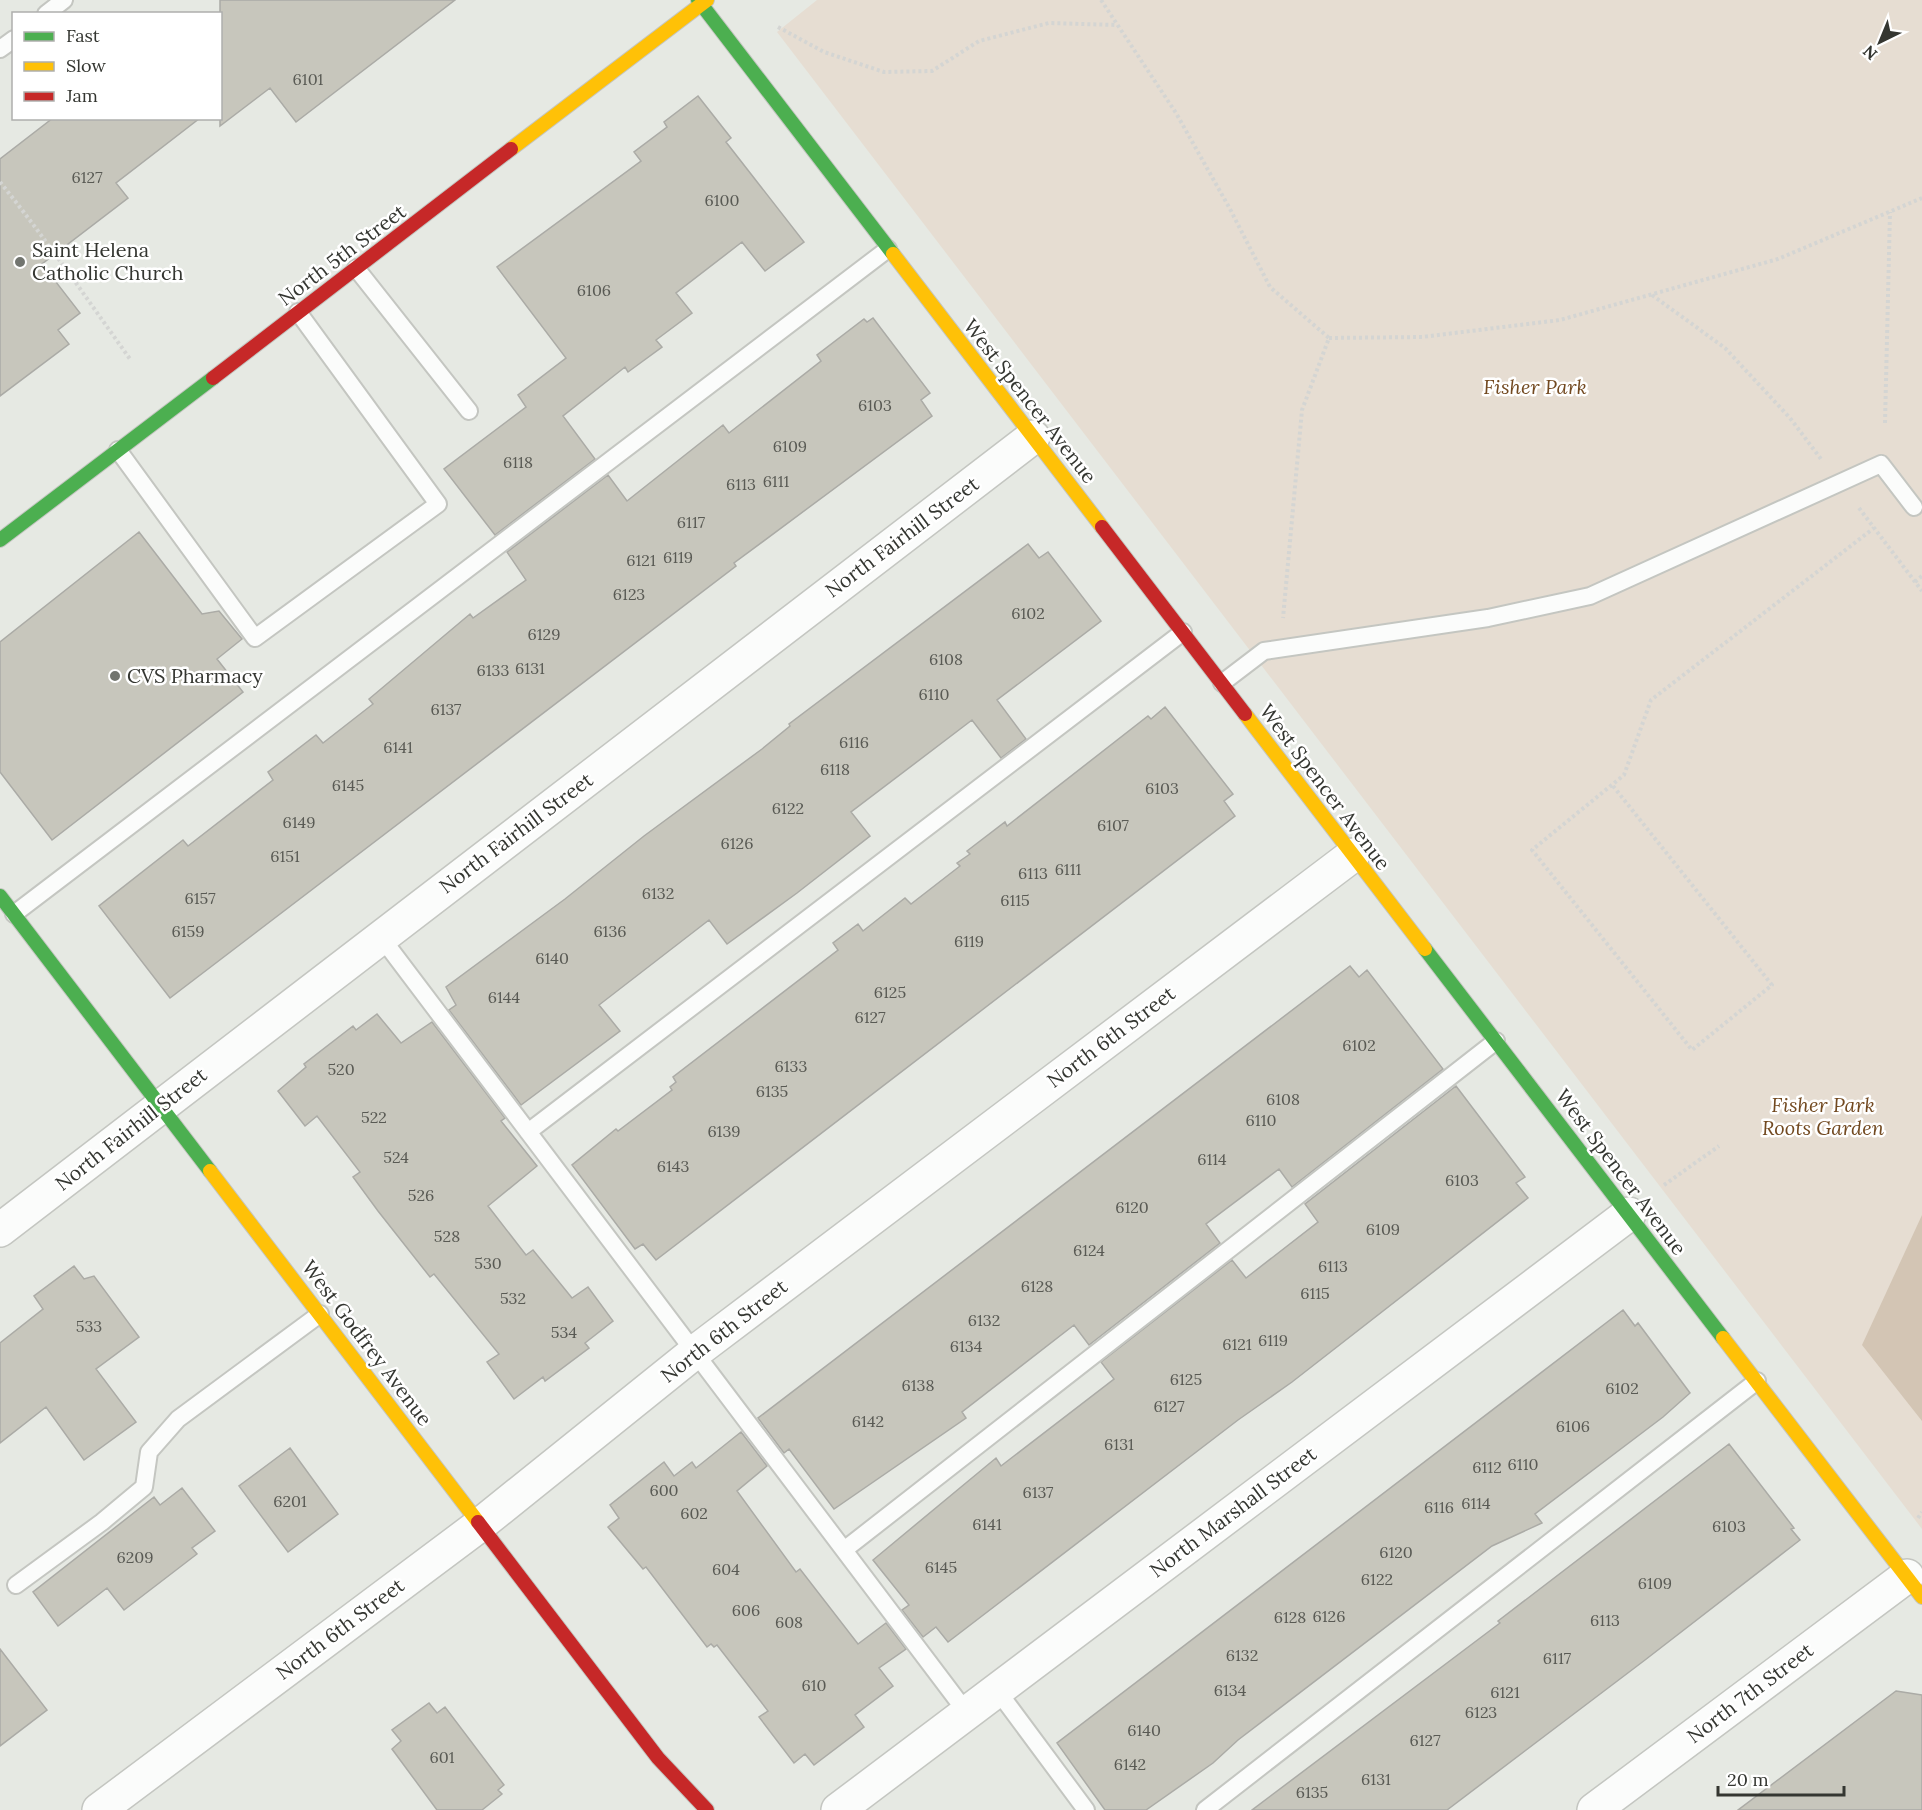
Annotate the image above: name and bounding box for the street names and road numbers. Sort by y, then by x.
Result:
street label: North 5th Street [273,198,411,311]
street label: West Spencer Avenue [959,314,1102,488]
street label: North Fairhill Street [820,471,984,602]
street label: West Spencer Avenue [1255,699,1396,875]
street label: North Fairhill Street [434,767,598,898]
street label: North 6th Street [1042,980,1180,1093]
street label: North Fairhill Street [50,1061,212,1196]
street label: West Spencer Avenue [1551,1084,1692,1260]
street label: West Godfrey Avenue [297,1255,438,1431]
street label: North 6th Street [655,1273,792,1388]
street label: North Marshall Street [1144,1441,1321,1582]
street label: North 6th Street [271,1572,409,1685]
street label: North 7th Street [1682,1637,1818,1748]

